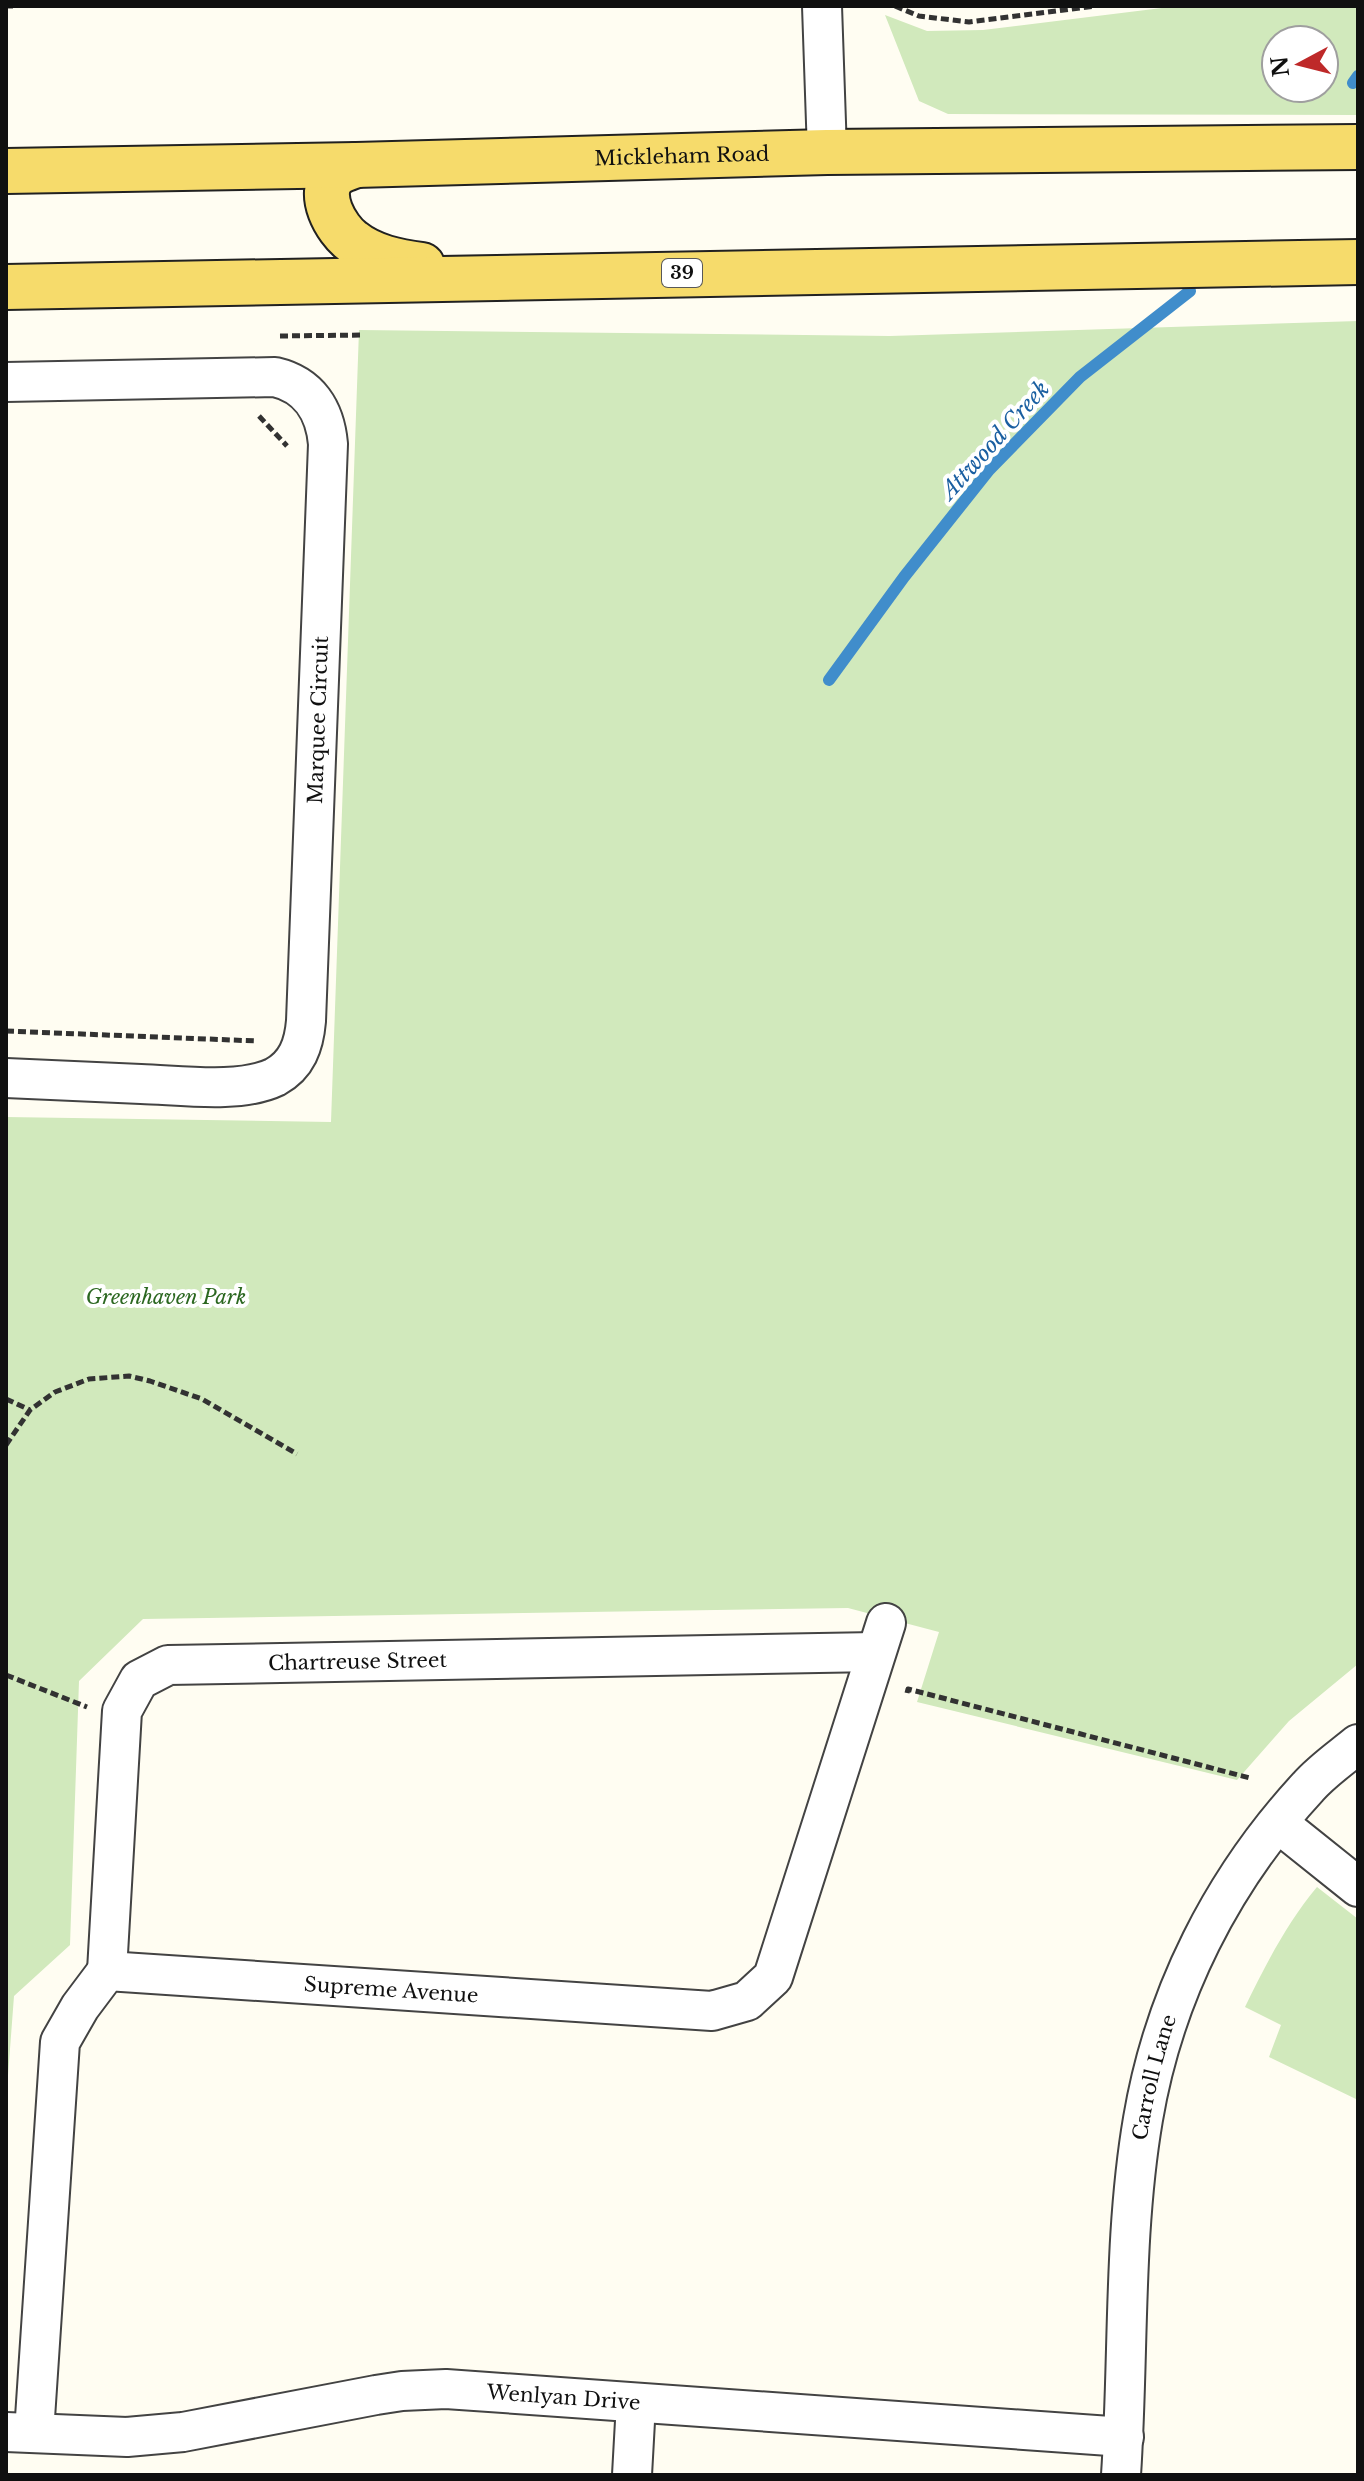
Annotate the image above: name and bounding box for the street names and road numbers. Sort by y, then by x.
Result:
street label: Mickleham Road [594,142,770,170]
road number: 39 [662,259,702,287]
street label: Marquee Circuit [303,635,333,804]
street label: Chartreuse Street [268,1648,448,1675]
street label: Supreme Avenue [303,1972,479,2008]
street label: Carroll Lane [1128,2011,1181,2142]
street label: Wenlyan Drive [485,2380,641,2415]

